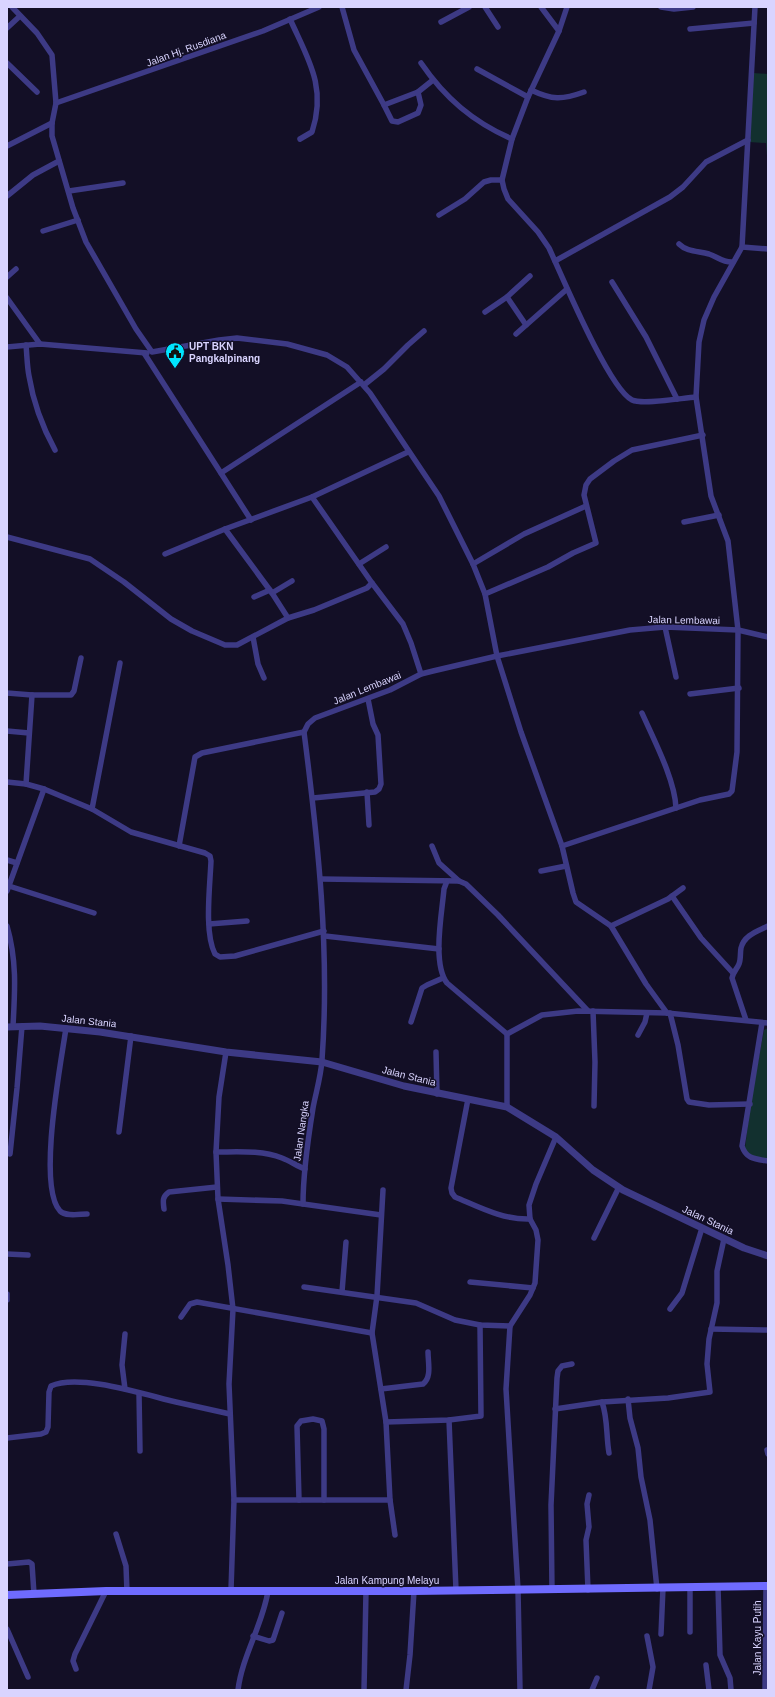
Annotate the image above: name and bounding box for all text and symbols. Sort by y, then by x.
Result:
street label: Jalan Hj. Rusdiana [145,29,228,69]
public building icon: UPT BKN Pangkalpinang [164,341,186,369]
place label: UPT BKN Pangkalpinang [189,341,260,364]
street label: Jalan Lembawai [648,614,720,626]
street label: Jalan Lembawai [331,669,403,707]
street label: Jalan Stania [61,1013,117,1029]
street label: Jalan Stania [381,1064,437,1088]
street label: Jalan Nangka [291,1100,311,1162]
street label: Jalan Stania [681,1203,736,1237]
street label: Jalan Kampung Melayu [335,1575,439,1586]
street label: Jalan Kayu Putih [752,1600,763,1676]

